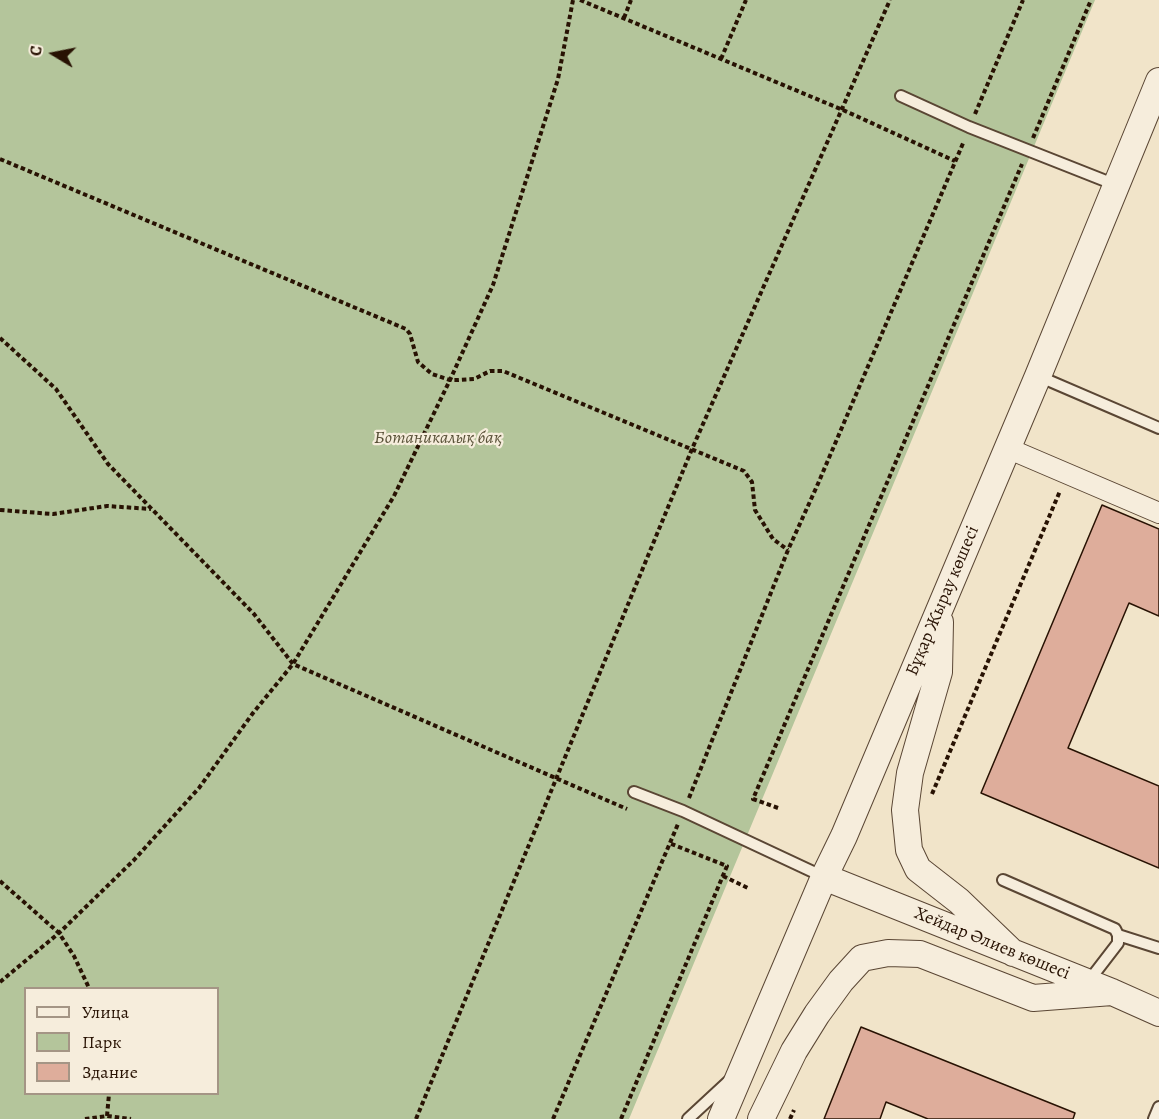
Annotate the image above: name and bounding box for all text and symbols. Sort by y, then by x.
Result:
north arrow [24,24,84,84]
text: С [25,44,48,58]
park label: Ботаникалық бақ [374,428,502,450]
street label: Бұқар Жырау көшесі [902,523,984,679]
street label: Хейдар Әлиев көшесі [911,903,1073,985]
legend [24,987,219,1095]
text: Улица [82,1000,129,1024]
text: Парк [82,1030,122,1054]
text: Здание [82,1060,138,1084]

